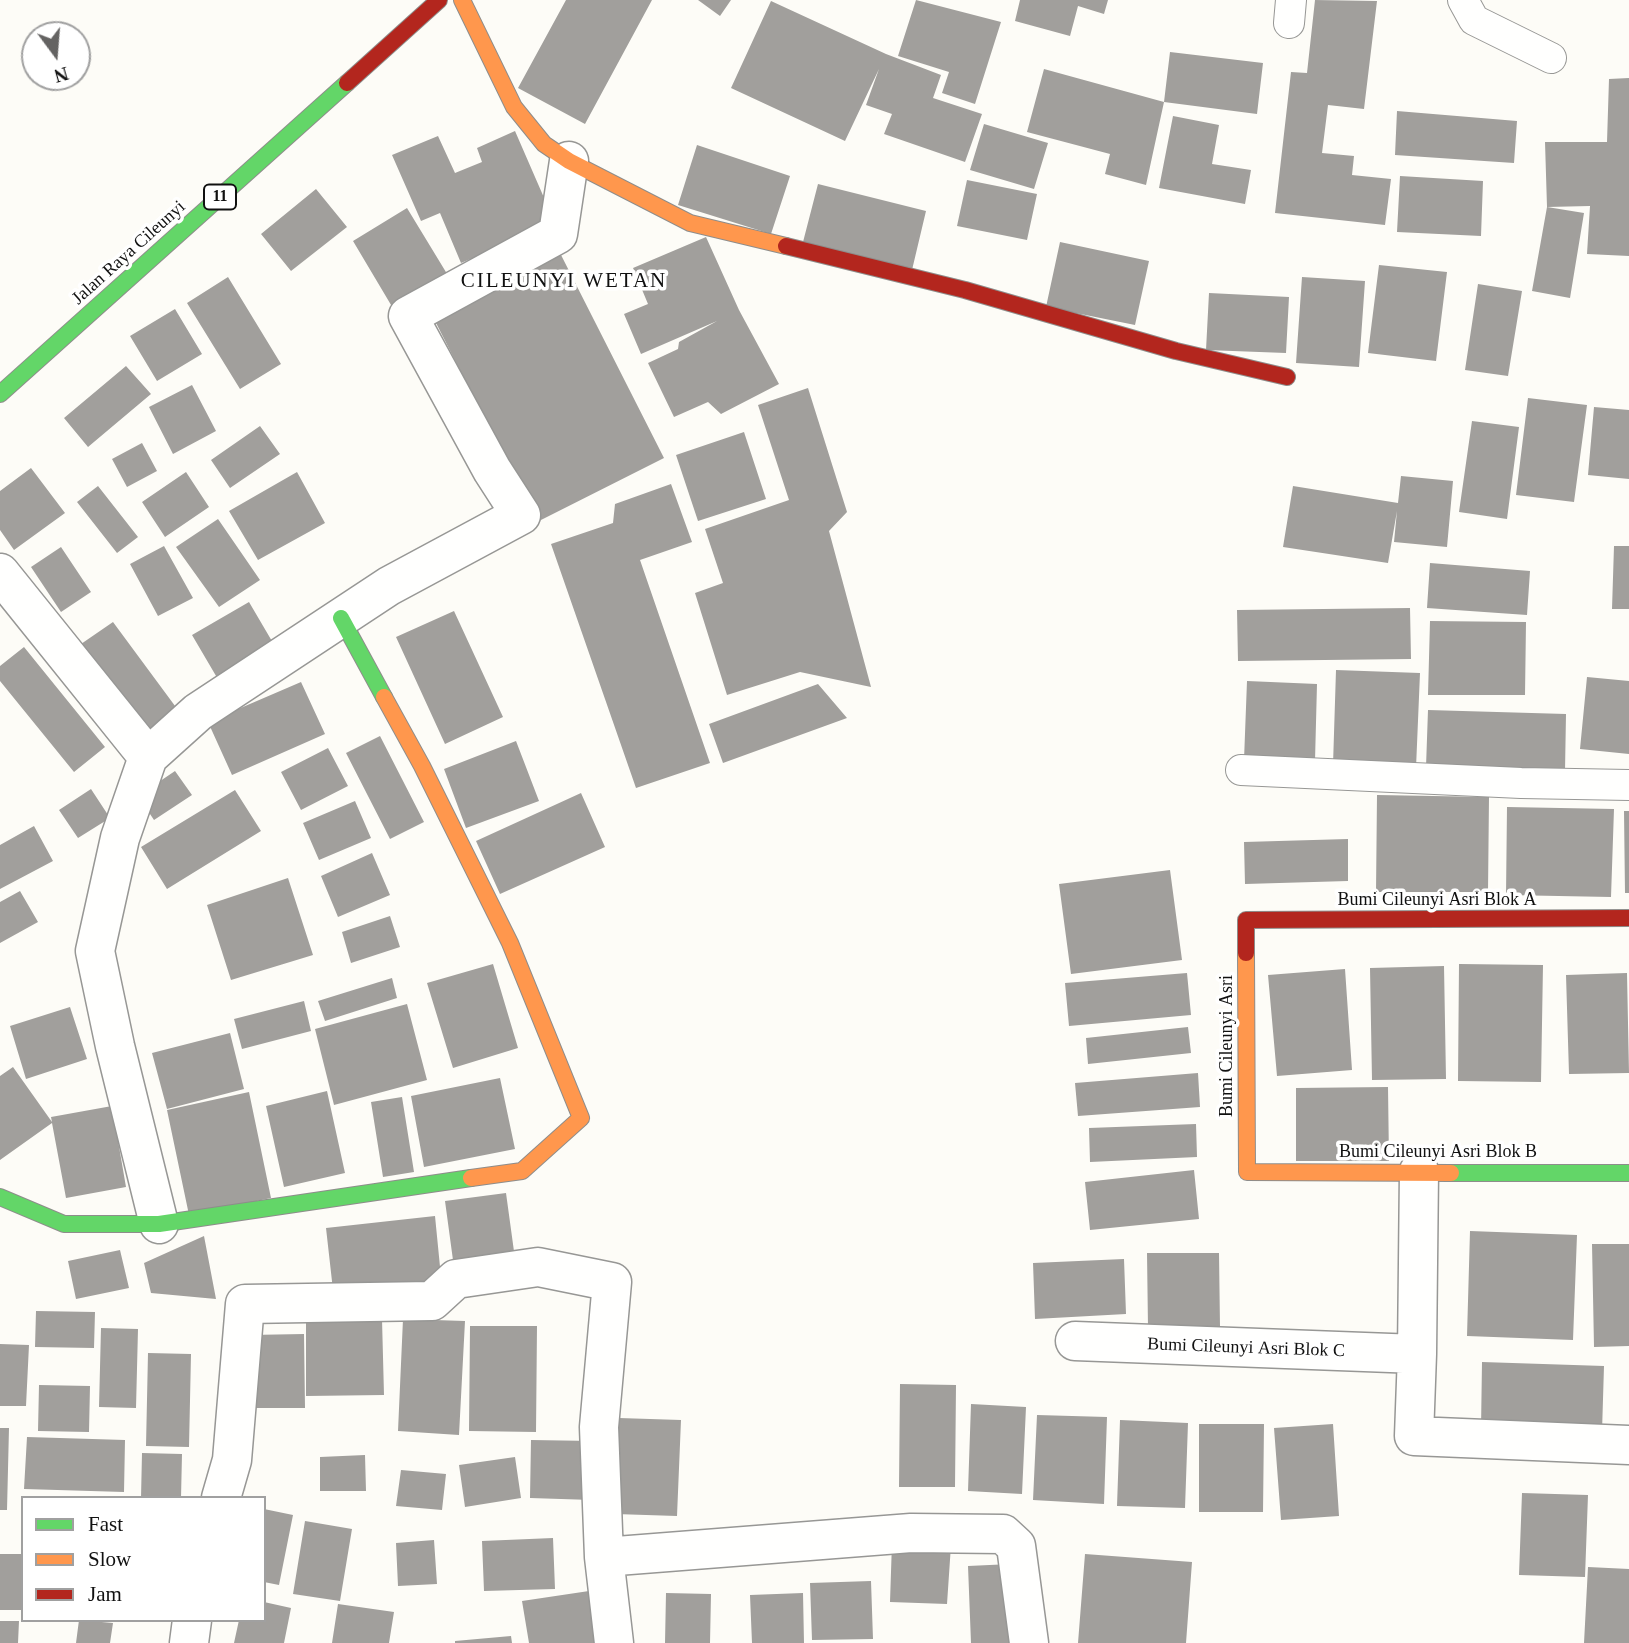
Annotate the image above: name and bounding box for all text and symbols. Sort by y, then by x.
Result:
north arrow [21,21,91,91]
text: N [52,63,71,87]
road number: 11 [204,184,236,210]
street label: Jalan Raya Cileunyi [68,196,190,310]
district label: CILEUNYI WETAN [462,268,666,294]
street label: Bumi Cileunyi Asri Blok A [1337,889,1537,911]
street label: Bumi Cileunyi Asri [1216,975,1238,1117]
street label: Bumi Cileunyi Asri Blok B [1339,1141,1537,1163]
street label: Bumi Cileunyi Asri Blok C [1147,1334,1345,1362]
legend [21,1496,266,1622]
text: Fast [88,1512,123,1536]
text: Slow [88,1547,131,1571]
text: Jam [88,1582,122,1606]

